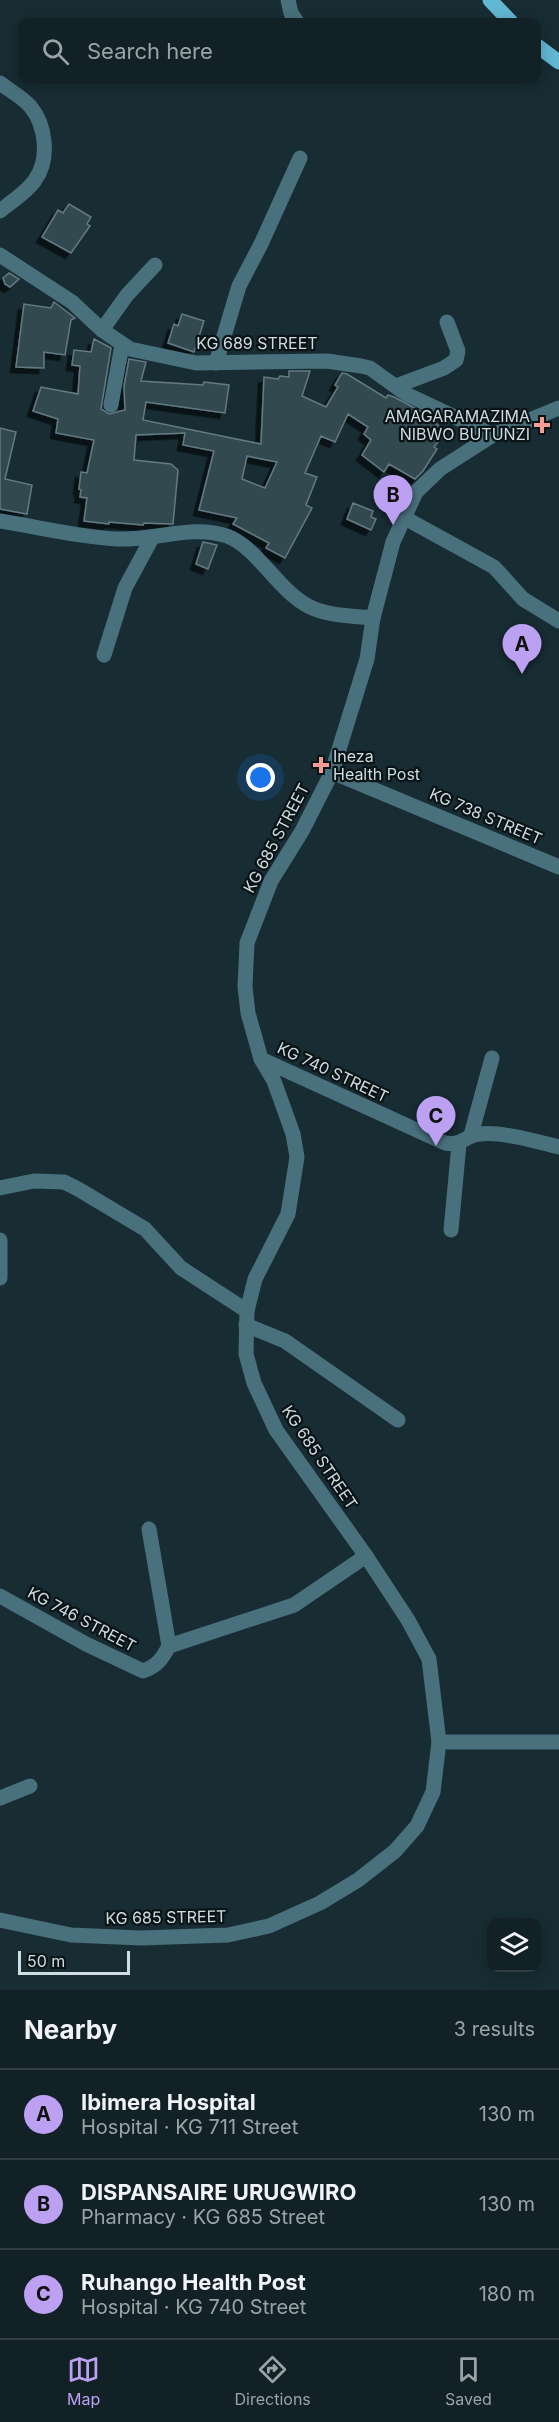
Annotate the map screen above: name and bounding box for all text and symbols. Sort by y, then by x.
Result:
search box [18,18,541,84]
icon: search [39,35,72,68]
text: Search here [87,38,213,64]
street label: KG 689 STREET [196,333,318,353]
place label: AMAGARAMAZIMA NIBWO BUTUNZI [385,406,530,444]
marker: AMAGARAMAZIMA NIBWO BUTUNZI [535,418,549,432]
pin: B [374,476,412,525]
pin: A [502,624,542,674]
place label: Ineza Health Post [333,746,420,784]
marker: Ineza Health Post [314,758,328,772]
your location [246,763,275,792]
street label: KG 685 STREET [239,780,313,896]
street label: KG 738 STREET [427,783,545,849]
street label: KG 740 STREET [274,1038,392,1106]
pin: C [416,1096,456,1146]
street label: KG 685 STREET [278,1401,362,1513]
street label: KG 746 STREET [24,1582,140,1656]
street label: KG 685 STREET [105,1906,227,1928]
map controls [487,1918,541,1972]
button: layers [487,1918,541,1972]
scale bar [18,1948,130,1976]
text: 50 m [27,1951,65,1971]
text: Nearby [24,2014,117,2045]
text: 3 results [454,2017,535,2041]
text: Ibimera Hospital [81,2089,256,2115]
text: A [36,2102,51,2126]
text: 130 m [479,2102,535,2126]
text: Hospital · KG 711 Street [81,2115,298,2139]
text: DISPANSAIRE URUGWIRO [81,2179,356,2205]
text: B [37,2192,50,2216]
text: 130 m [479,2192,535,2216]
text: Pharmacy · KG 685 Street [81,2205,325,2229]
text: Ruhango Health Post [81,2269,306,2295]
text: C [36,2282,51,2306]
text: 180 m [479,2282,535,2306]
text: Hospital · KG 740 Street [81,2295,306,2319]
tab: Map [67,2353,100,2409]
tab: Directions [235,2353,311,2409]
tab: Saved [445,2353,492,2409]

